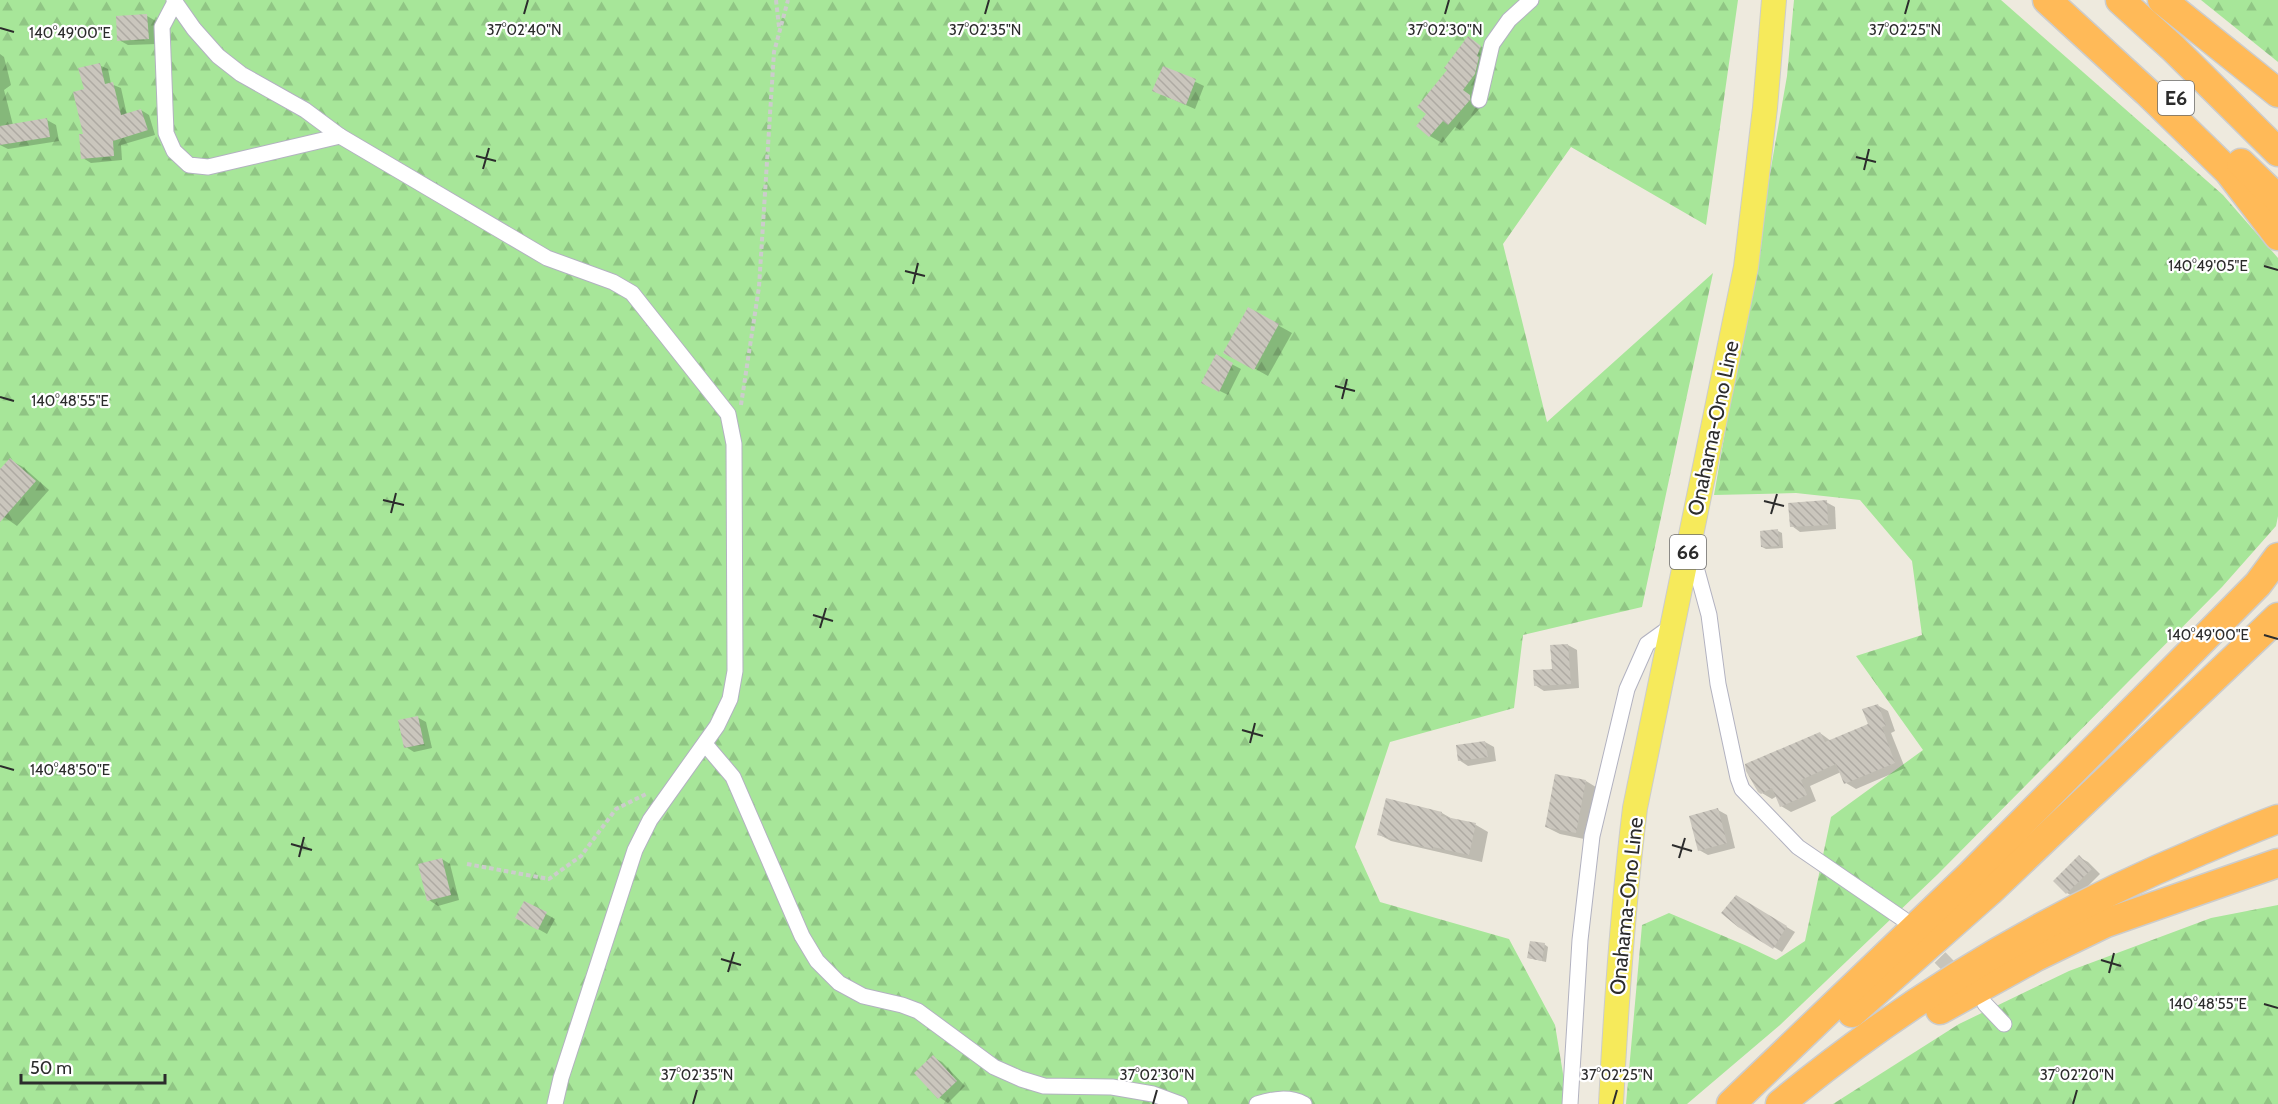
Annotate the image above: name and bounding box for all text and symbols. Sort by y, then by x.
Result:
text: 37°02'40"N [486,21,562,39]
text: 37°02'35"N [949,21,1021,39]
text: 37°02'30"N [1408,21,1482,39]
text: 37°02'25"N [1869,21,1941,39]
text: 140°49'00"E [29,24,111,42]
road number: E6 [2158,81,2194,115]
text: 140°49'05"E [2168,257,2248,275]
street label: Onahama-Ono Line [1682,338,1744,518]
text: 140°48'55"E [31,392,109,410]
road number: 66 [1670,535,1706,569]
text: 140°49'00"E [2167,626,2249,644]
text: 140°48'50"E [30,761,110,779]
street label: Onahama-Ono Line [1604,816,1648,996]
text: 140°48'55"E [2169,995,2247,1013]
scale bar [21,1047,165,1085]
text: 50 m [30,1057,72,1079]
text: 37°02'35"N [661,1066,733,1084]
text: 37°02'30"N [1120,1066,1194,1084]
text: 37°02'25"N [1581,1066,1653,1084]
text: 37°02'20"N [2040,1066,2114,1084]

